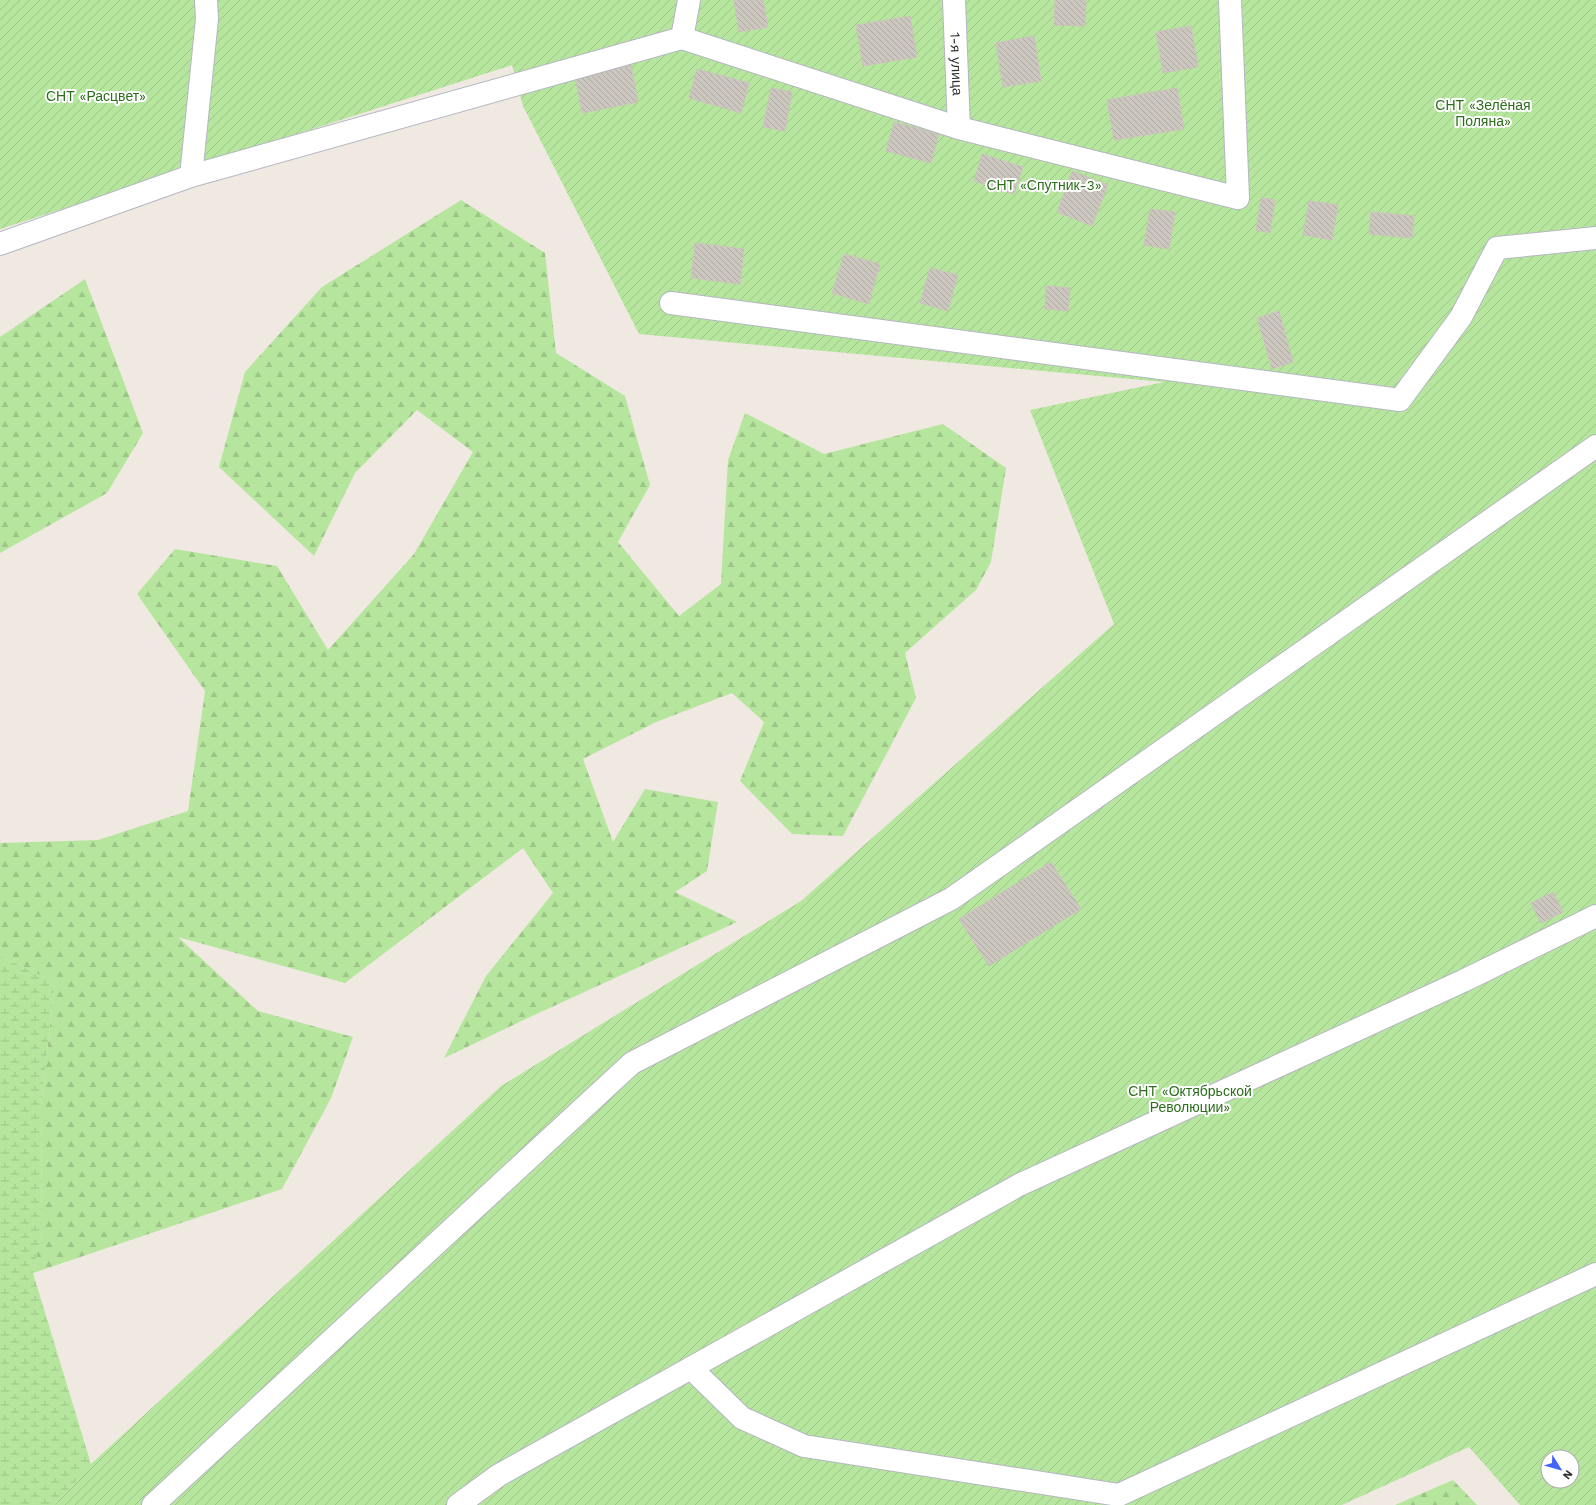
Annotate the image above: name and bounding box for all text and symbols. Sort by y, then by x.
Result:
street label: 1-я улица [947,32,966,96]
park label: СНТ «Расцвет» [46,88,146,104]
park label: СНТ «Зелёная Поляна» [1435,97,1531,129]
park label: СНТ «Спутник-3» [986,177,1102,193]
park label: СНТ «Октябрьской Революции» [1128,1083,1252,1115]
north arrow [1540,1449,1580,1489]
text: N [1560,1468,1575,1482]

